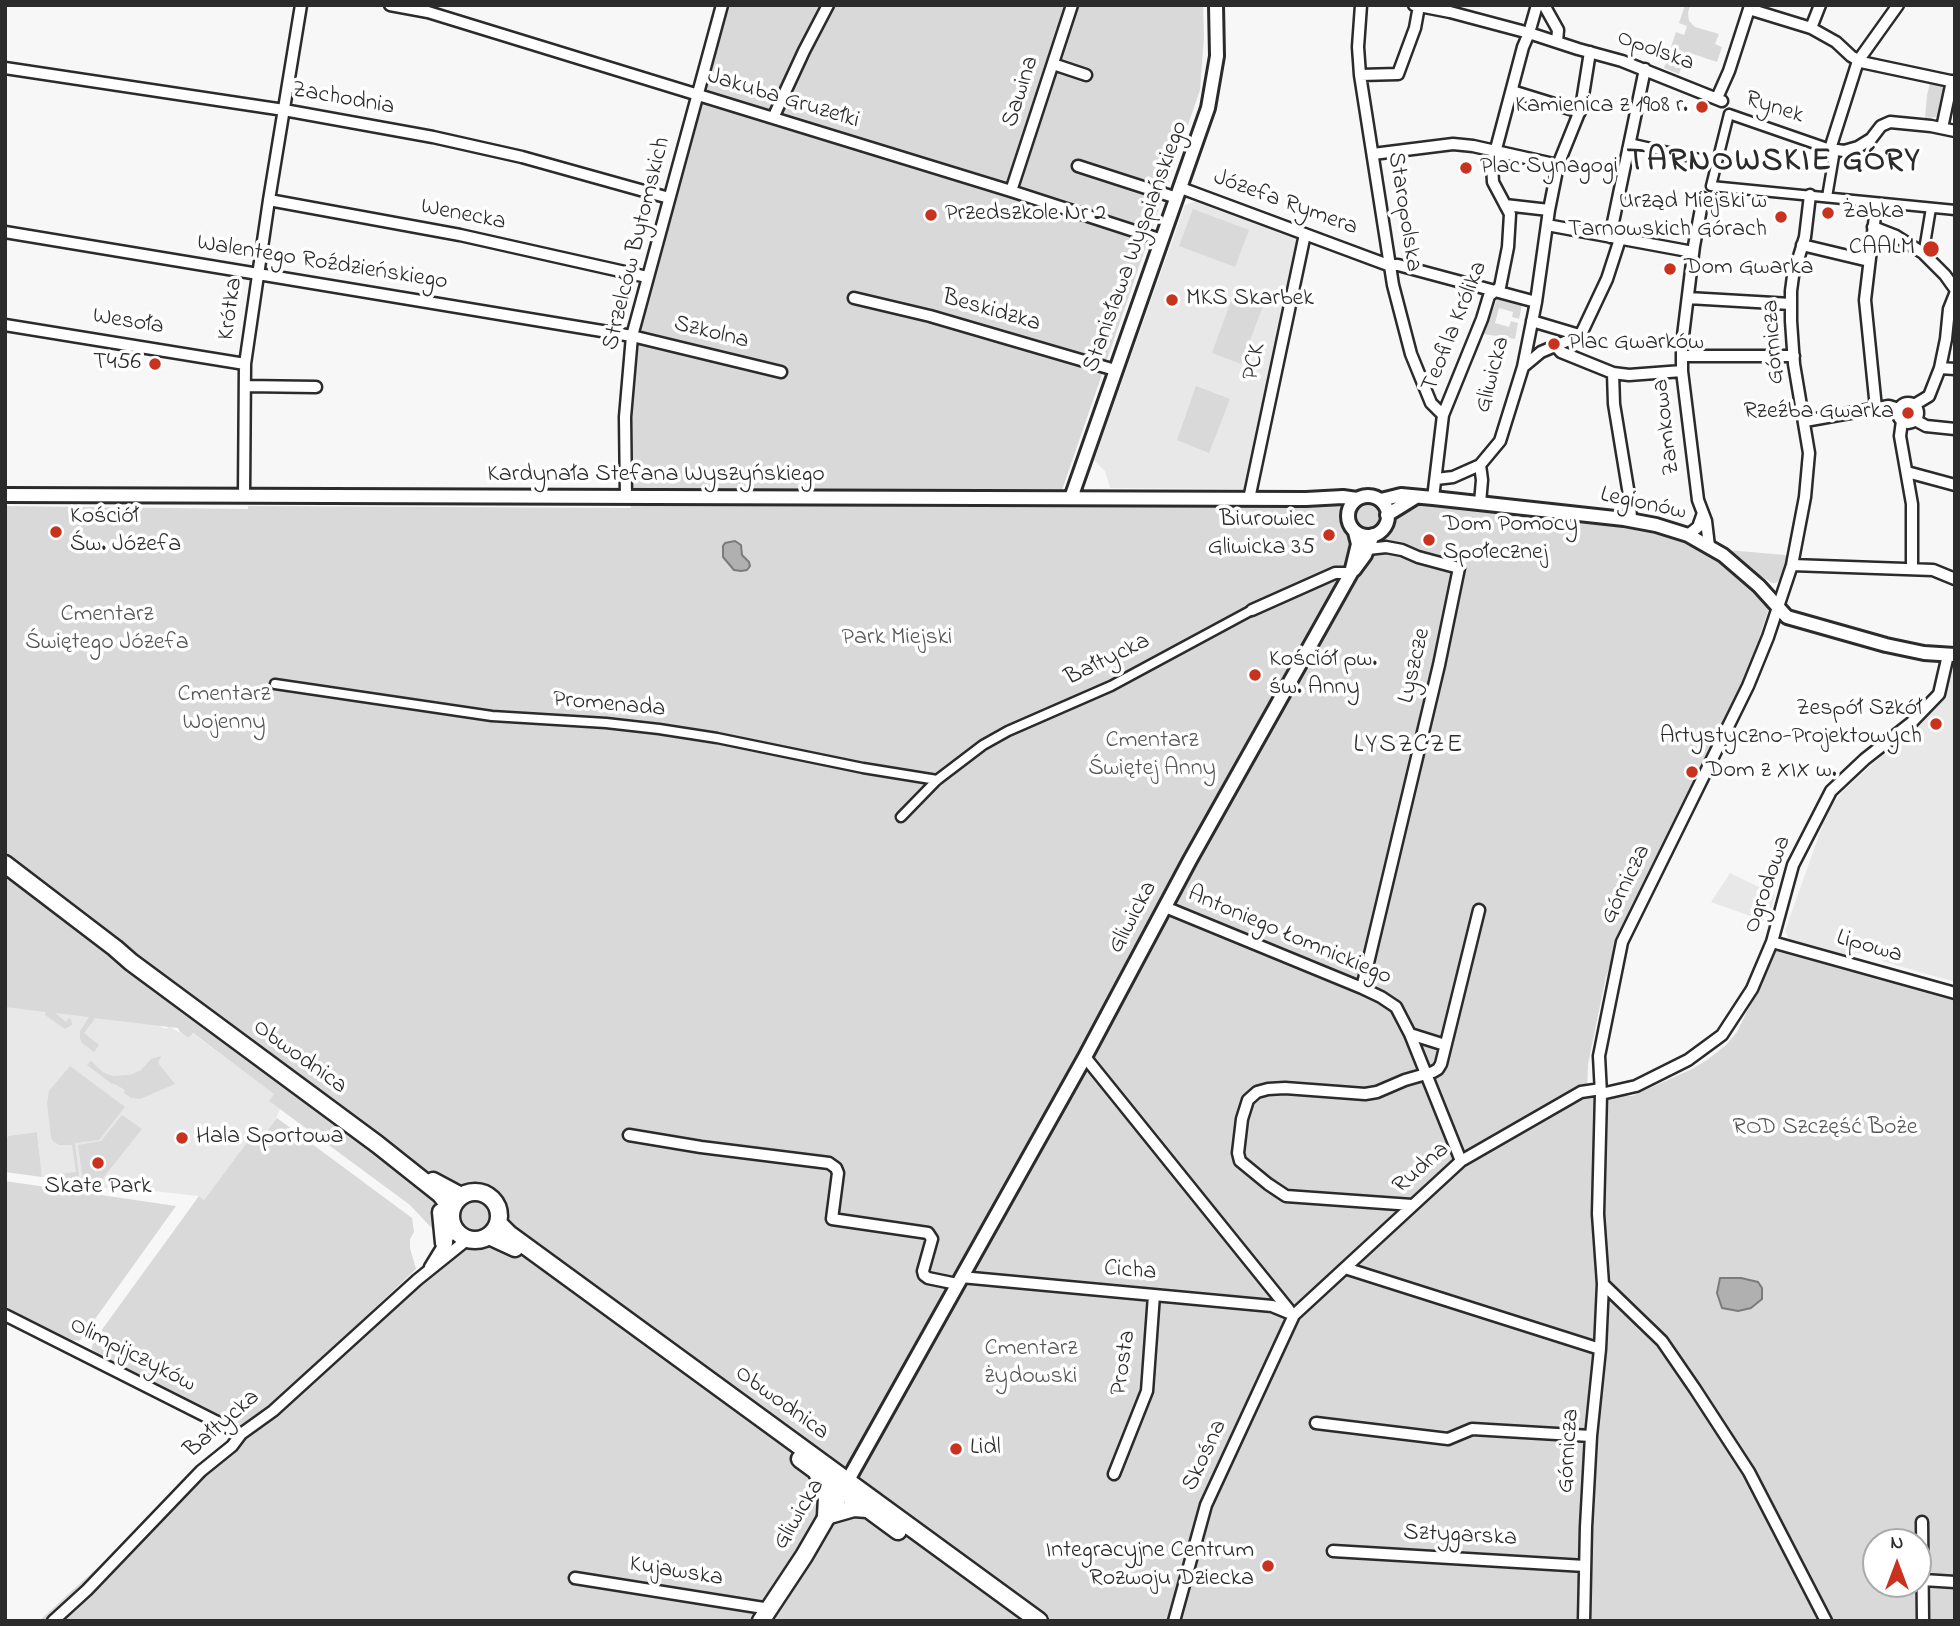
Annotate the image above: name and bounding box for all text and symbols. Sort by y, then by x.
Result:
street label: Opolska [1612,25,1698,79]
street label: Sawina [997,53,1047,131]
street label: Jakuba Gruzełki [703,63,863,137]
street label: Zachodnia [289,77,397,123]
street label: Rynek [1741,86,1807,132]
place label: Kamienica z 1908 r. [1515,93,1688,121]
marker: Kamienica z 1908 r. [1694,99,1710,115]
street label: Stanisława Wyspiańskiego [1078,117,1196,377]
street label: Strzelców Bytomskich [598,135,678,353]
district label: TARNOWSKIE GÓRY [1629,145,1919,183]
street label: Staropolska [1379,150,1427,274]
place label: Plac Synagogi [1480,154,1618,182]
marker: Plac Synagogi [1458,160,1474,176]
street label: Józefa Rymera [1209,165,1361,243]
place label: Urząd Miejski w Tarnowskich Górach [1568,189,1767,245]
street label: Wenecka [418,194,508,238]
place label: Żabka [1842,199,1904,227]
place label: Przedszkole Nr 2 [945,201,1106,229]
marker: Żabka [1820,205,1836,221]
marker: Przedszkole Nr 2 [923,207,939,223]
marker: Urząd Miejski w Tarnowskich Górach [1773,209,1789,225]
street label: Walentego Roździeńskiego [195,230,449,298]
place label: CAALM [1849,235,1915,263]
marker: CAALM [1921,239,1941,259]
place label: Dom Gwarka [1684,255,1813,283]
street label: Teofila Królika [1417,258,1495,396]
marker: Dom Gwarka [1662,261,1678,277]
street label: Krótka [213,276,251,342]
street label: Beskidzka [939,284,1043,340]
place label: MKS Skarbek [1186,286,1314,314]
marker: MKS Skarbek [1164,292,1180,308]
street label: Górnicza [1758,299,1792,385]
street label: Wesoła [90,303,166,343]
street label: Szkolna [670,311,752,357]
place label: Plac Gwarków [1568,330,1704,358]
street label: Gliwicka [1470,334,1518,416]
marker: Plac Gwarków [1546,336,1562,352]
street label: PCK [1238,341,1274,383]
place label: T456 [93,350,141,378]
marker: T456 [147,356,163,372]
street label: Zamkowa [1648,377,1688,477]
place label: Rzeźba Gwarka [1744,399,1894,427]
marker: Rzeźba Gwarka [1900,405,1916,421]
street label: Kardynała Stefana Wyszyńskiego [487,462,825,490]
street label: Legionów [1597,482,1689,528]
place label: Kościół Św. Józefa [70,504,181,560]
place label: Biurowiec Gliwicka 35 [1208,507,1315,563]
place label: Dom Pomocy Społecznej [1443,512,1578,568]
marker: Kościół Św. Józefa [48,524,64,540]
marker: Biurowiec Gliwicka 35 [1321,527,1337,543]
marker: Dom Pomocy Społecznej [1421,532,1437,548]
park label: Cmentarz Świętego Józefa [25,602,189,658]
park label: Park Miejski [842,625,952,653]
street label: Lyszcze [1393,626,1439,706]
street label: Bałtycka [1061,628,1155,694]
place label: Kościół pw. św. Anny [1269,647,1377,703]
marker: Kościół pw. św. Anny [1247,667,1263,683]
park label: Cmentarz Wojenny [178,682,270,738]
street label: Promenada [551,687,667,725]
place label: Zespół Szkół Artystyczno-Projektowych [1660,696,1922,752]
marker: Zespół Szkół Artystyczno-Projektowych [1928,716,1944,732]
park label: Cmentarz Świętej Anny [1088,728,1216,784]
district label: LYSZCZE [1354,731,1464,763]
place label: Dom z XIX w. [1706,758,1837,786]
marker: Dom z XIX w. [1684,764,1700,780]
street label: Ogrodowa [1739,832,1799,938]
street label: Górnicza [1595,841,1659,929]
street label: Gliwicka [1103,877,1165,959]
street label: Antoniego Łomnickiego [1183,881,1395,993]
street label: Lipowa [1833,925,1905,971]
street label: Obwodnica [246,1014,352,1102]
park label: ROD Szczęść Boże [1733,1115,1917,1143]
place label: Hala Sportowa [196,1124,344,1152]
marker: Hala Sportowa [174,1130,190,1146]
street label: Rudna [1388,1137,1456,1201]
marker: Skate Park [90,1155,106,1171]
place label: Skate Park [44,1174,152,1202]
street label: Cicha [1103,1255,1157,1289]
street label: Olimpijczyków [64,1312,200,1400]
street label: Prosta [1106,1329,1144,1397]
park label: Cmentarz żydowski [985,1336,1077,1392]
street label: Obwodnica [728,1360,834,1448]
street label: Bałtycka [179,1384,267,1466]
street label: Górnicza [1553,1408,1587,1494]
street label: Skośna [1177,1416,1235,1496]
place label: Lidl [970,1435,1001,1463]
marker: Lidl [948,1441,964,1457]
street label: Gliwicka [768,1474,832,1556]
street label: Sztygarska [1402,1520,1518,1554]
north arrow [1862,1528,1932,1598]
text: N [1891,1530,1903,1557]
place label: Integracyjne Centrum Rozwoju Dziecka [1046,1538,1254,1594]
street label: Kujawska [627,1551,725,1595]
marker: Integracyjne Centrum Rozwoju Dziecka [1260,1558,1276,1574]

